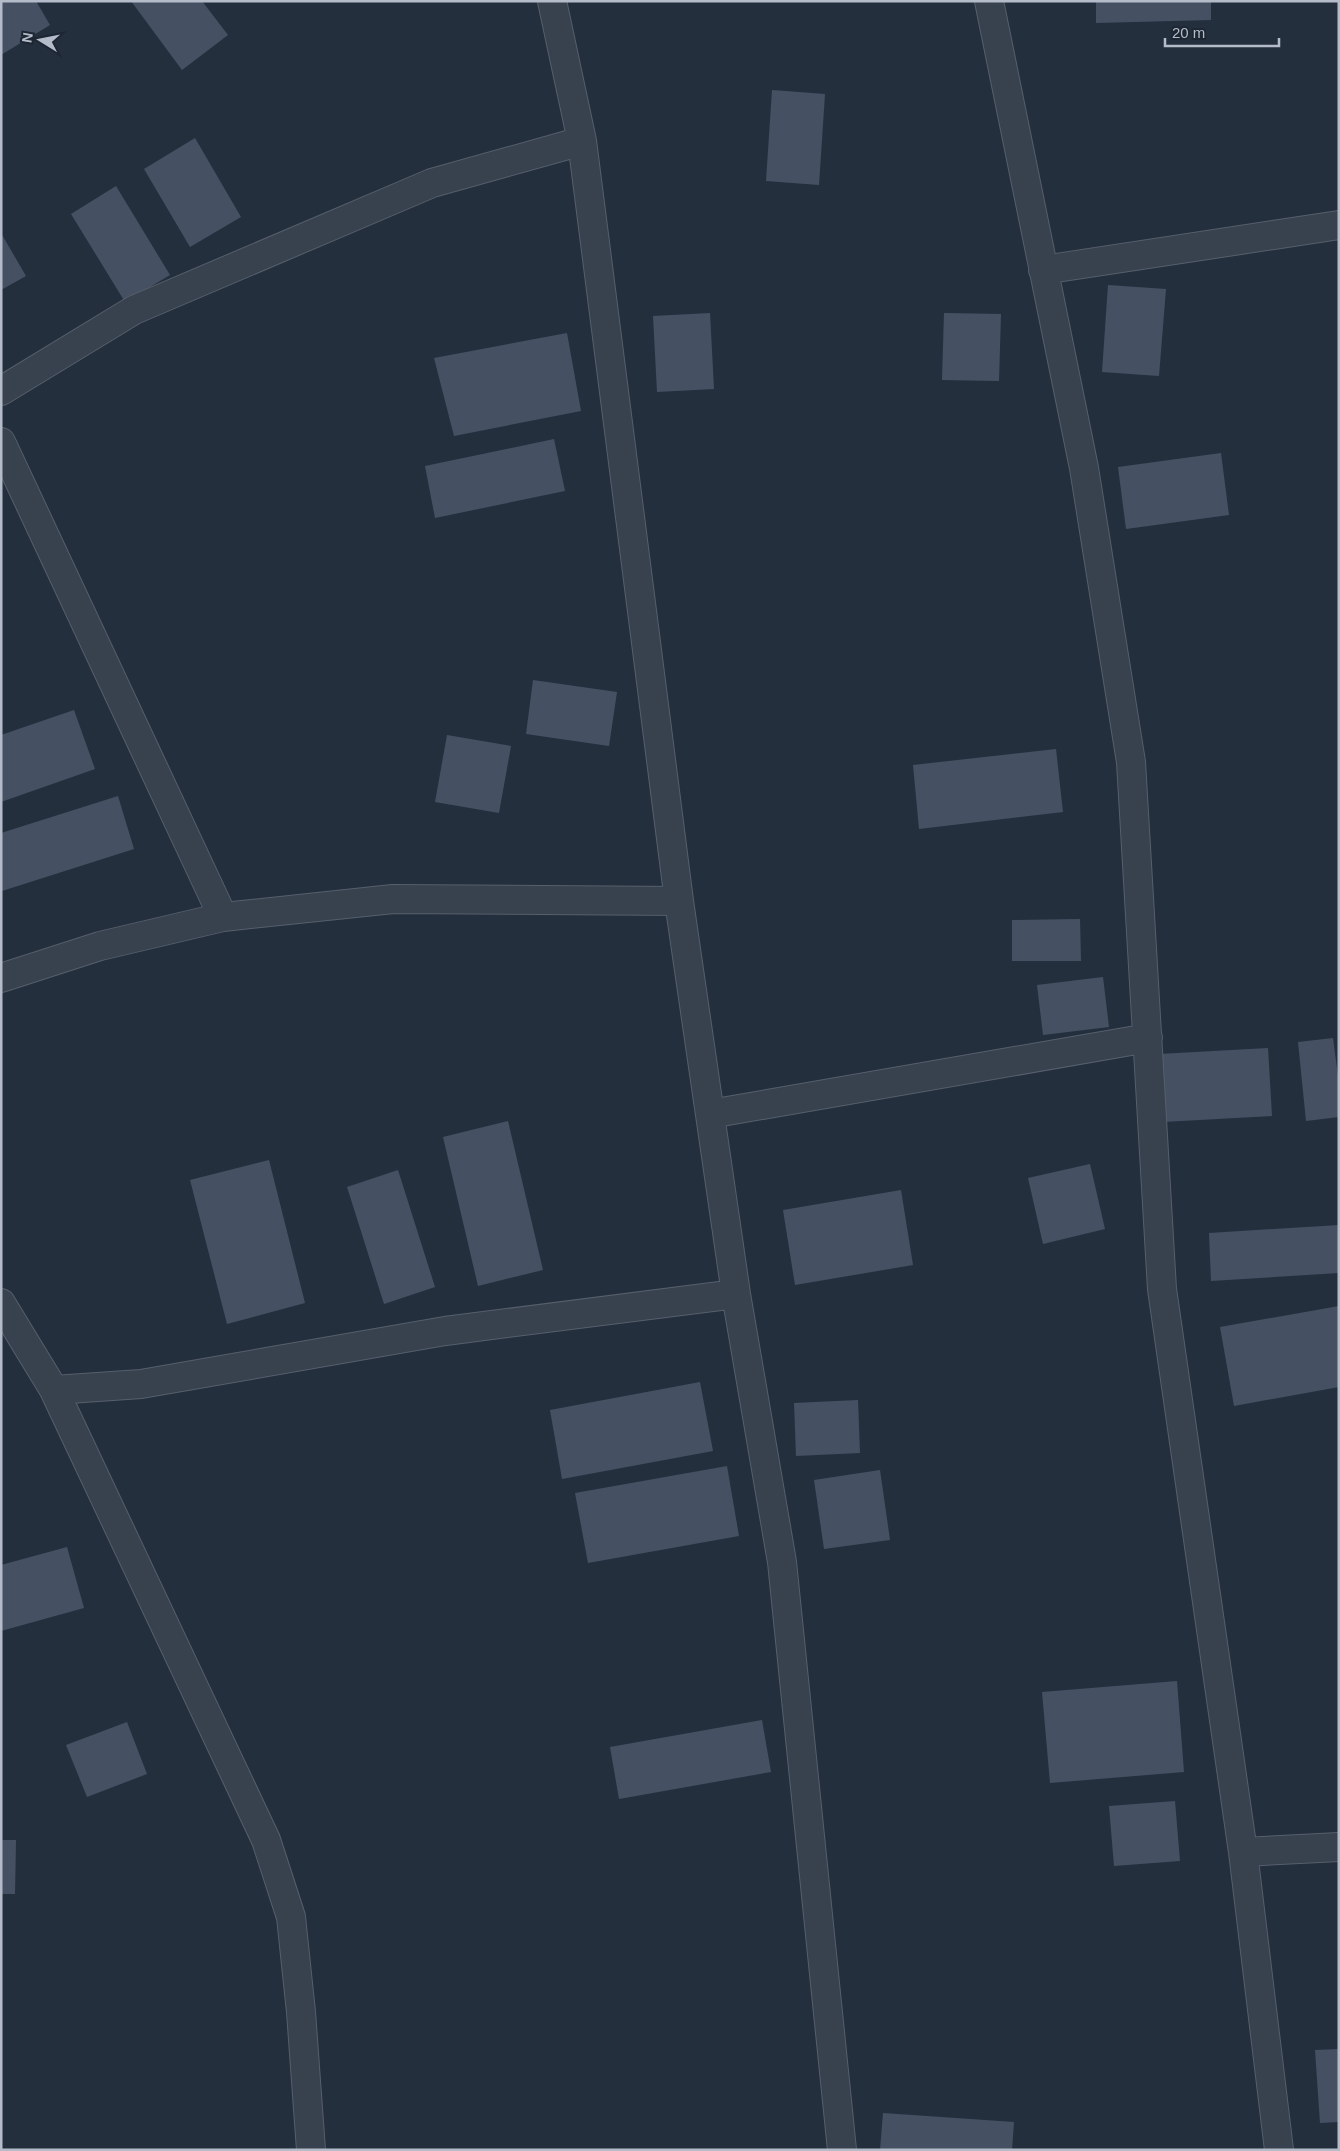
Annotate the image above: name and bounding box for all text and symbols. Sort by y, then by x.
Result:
north arrow [15,15,65,65]
scale bar [1165,15,1279,47]
text: 20 m [1172,24,1205,41]
text: N [18,31,36,44]

